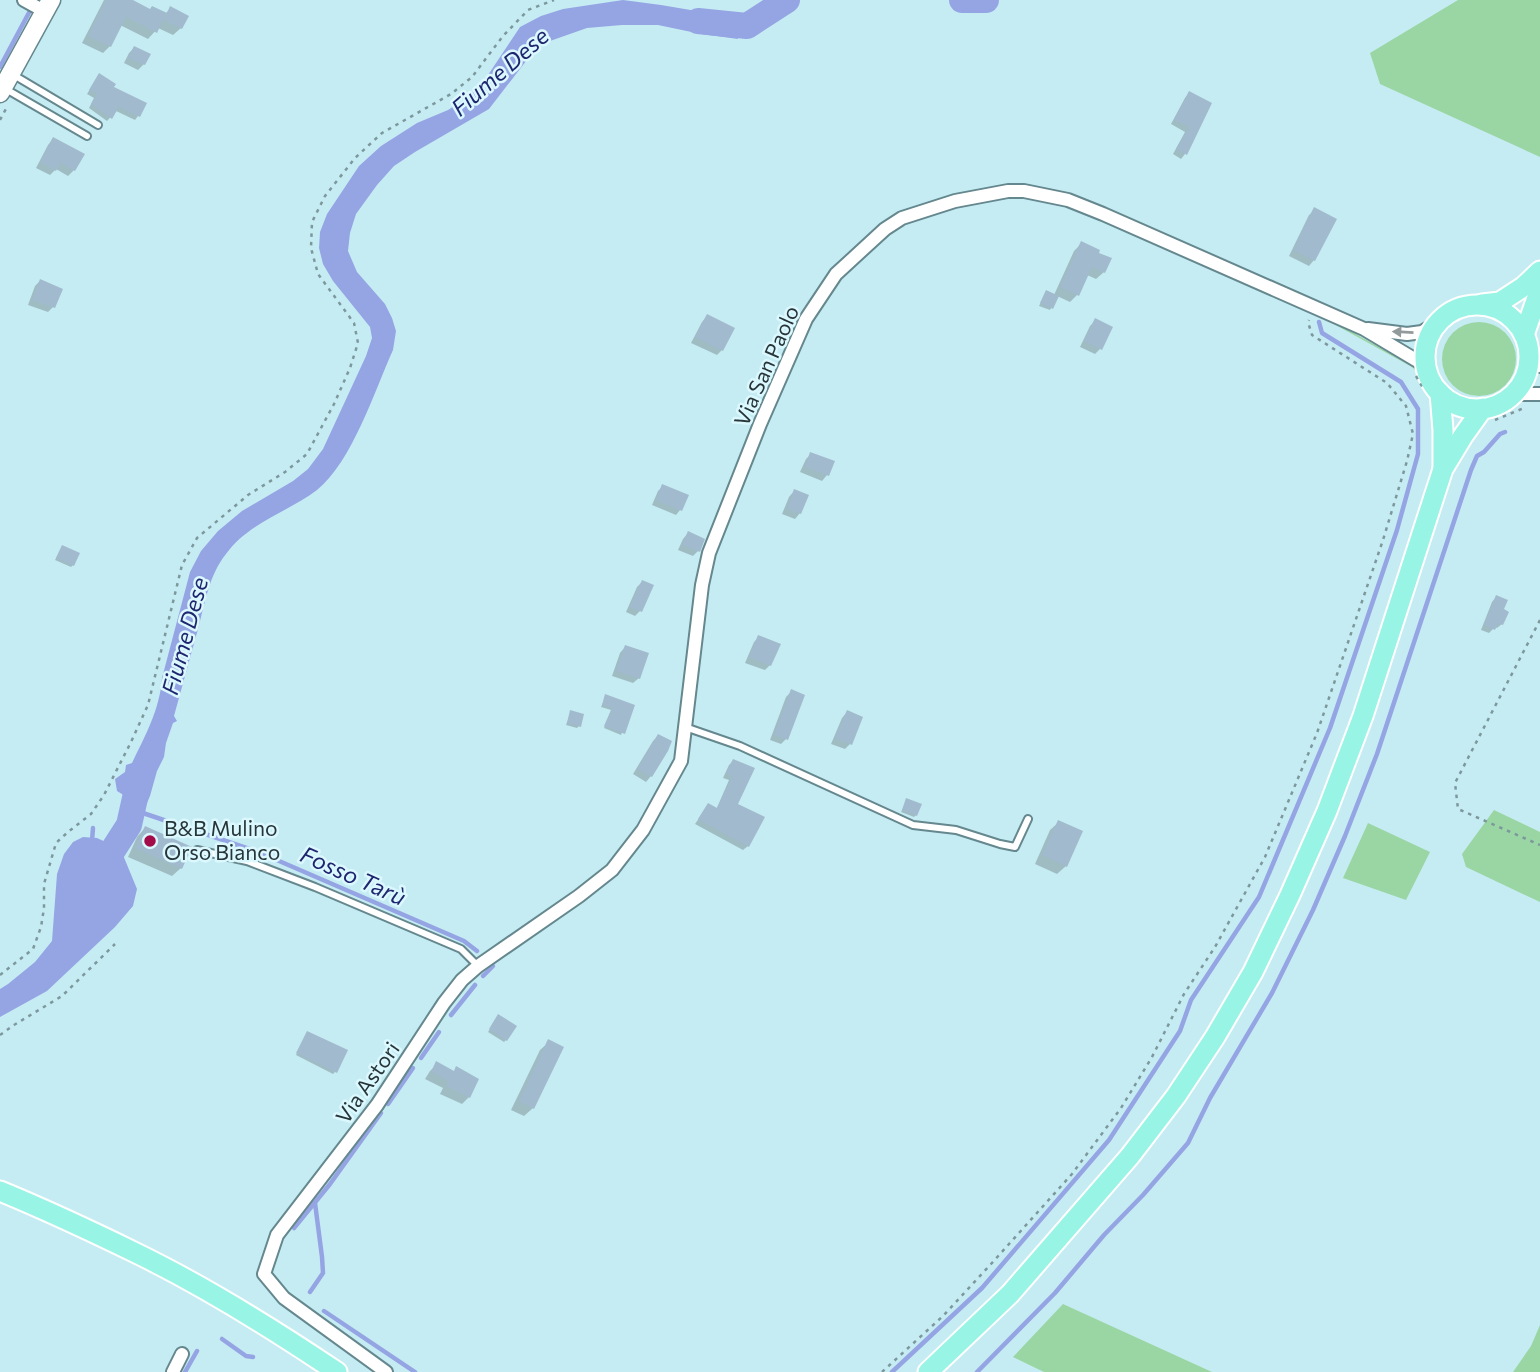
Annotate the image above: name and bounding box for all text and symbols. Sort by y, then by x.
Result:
water label: Fiume Dese [445,21,554,121]
street label: Via San Paolo [728,301,803,429]
one-way arrow [1392,326,1414,337]
water label: Fiume Dese [155,574,213,697]
place label: B&B Mulino Orso Bianco [164,815,280,864]
marker: B&B Mulino Orso Bianco [142,833,158,849]
water label: Fosso Tarù [297,840,410,911]
street label: Via Astori [330,1037,404,1128]

